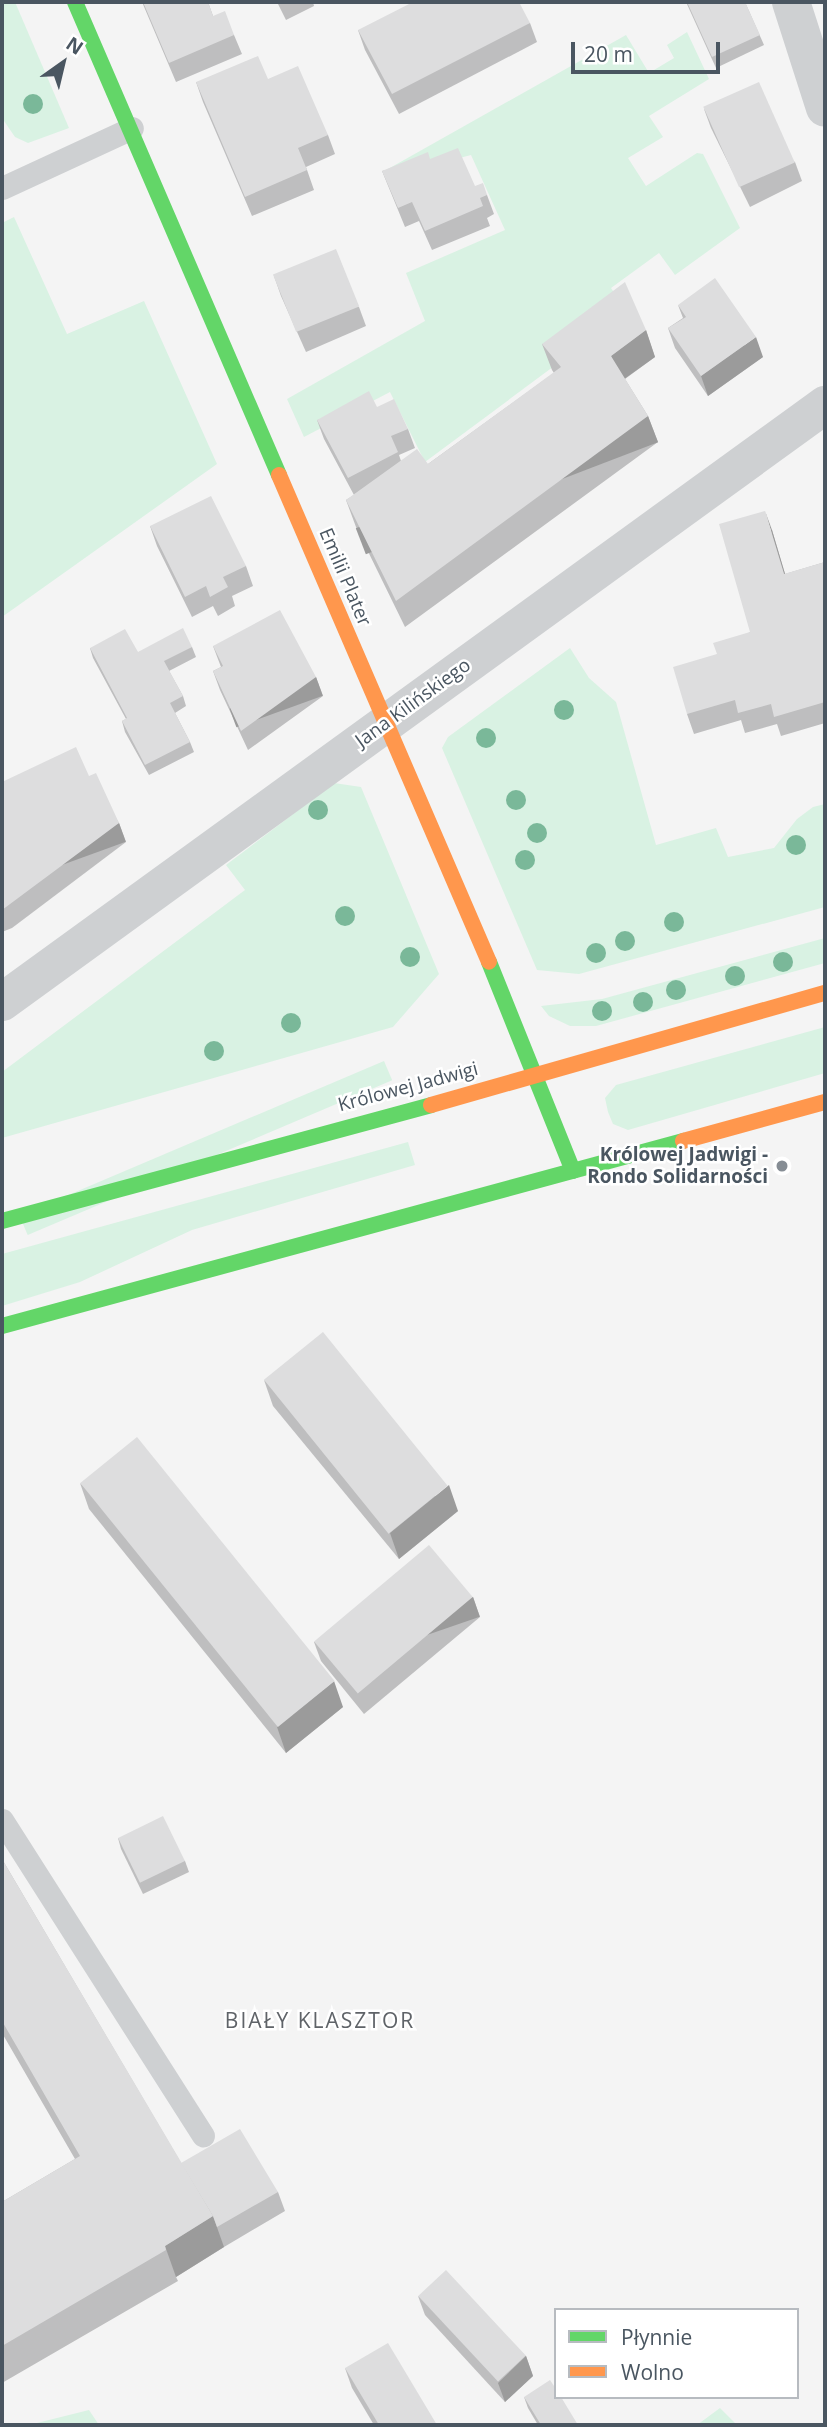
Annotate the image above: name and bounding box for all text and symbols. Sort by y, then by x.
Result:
north arrow [28,28,98,98]
scale bar [575,28,724,72]
text: N [61,30,88,61]
text: 20 m [584,40,633,68]
street label: Emilii Plater [314,525,376,629]
street label: Jana Kilińskiego [351,654,475,752]
street label: Królowej Jadwigi [335,1057,481,1117]
place label: Królowej Jadwigi - Rondo Solidarności [587,1144,768,1188]
marker: Królowej Jadwigi - Rondo Solidarności [774,1158,790,1174]
district label: BIAŁY KLASZTOR [227,2007,413,2033]
legend [554,2308,799,2399]
text: Płynnie [621,2323,692,2351]
text: Wolno [621,2358,684,2386]

